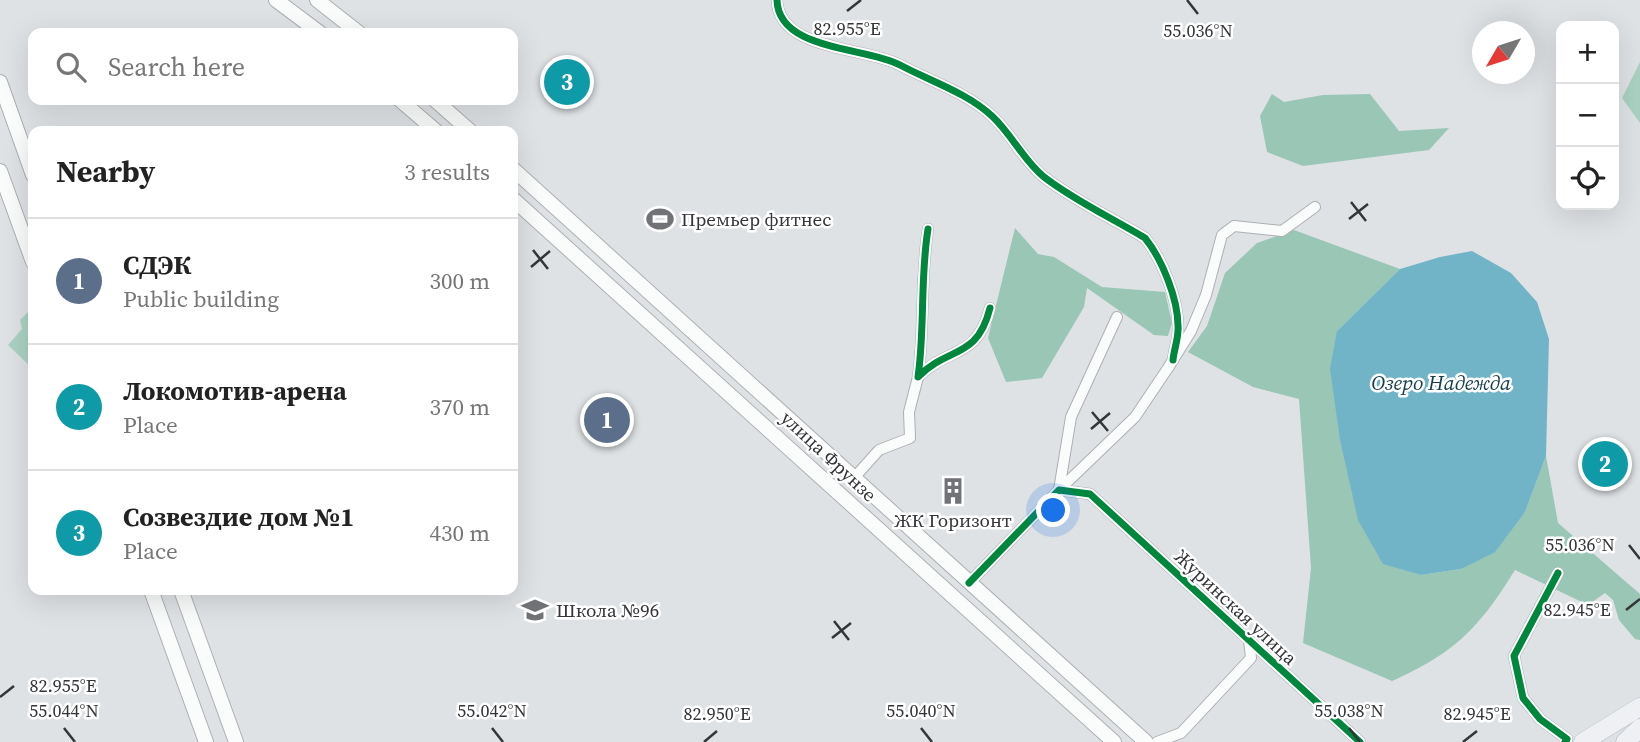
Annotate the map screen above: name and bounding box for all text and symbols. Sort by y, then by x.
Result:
text: 82.955°E [813,16,881,41]
text: 55.036°N [1163,18,1233,43]
north arrow [1472,21,1535,84]
map controls [1556,21,1619,210]
button: + [1556,21,1619,84]
search box [28,28,518,105]
icon: search [52,48,90,86]
text: Search here [108,49,245,85]
pin: 3 [544,56,590,108]
button: − [1556,84,1619,147]
button: locate [1556,147,1619,210]
text: Nearby [56,151,155,192]
text: 3 results [404,156,490,188]
sports icon: Премьер фитнес [645,204,675,234]
place label: Премьер фитнес [681,206,831,232]
text: СДЭК [123,247,191,283]
text: 1 [73,265,85,297]
text: 300 m [429,265,490,297]
text: Public building [123,283,279,315]
water label: Озеро Надежда [1371,368,1511,397]
text: Локомотив-арена [123,373,347,409]
text: 2 [73,391,85,423]
text: 370 m [429,391,490,423]
pin: 1 [584,394,630,446]
street label: улица Фрунзе [775,405,883,507]
text: Place [123,409,178,441]
pin: 2 [1582,438,1628,490]
building icon: ЖК Горизонт [938,476,968,506]
your location [1036,493,1070,527]
text: Созвездие дом №1 [123,499,354,535]
place label: ЖК Горизонт [894,507,1012,533]
text: 3 [73,517,85,549]
text: 430 m [429,517,490,549]
text: 55.036°N [1545,532,1615,557]
text: Place [123,535,178,567]
street label: Журинская улица [1169,543,1303,671]
school or university icon: Школа №96 [520,595,550,625]
place label: Школа №96 [556,597,659,623]
text: 82.945°E [1543,597,1611,622]
text: 82.955°E [29,673,97,698]
text: 55.044°N [29,698,99,723]
text: 55.042°N [457,698,527,723]
text: 55.040°N [886,698,956,723]
text: 55.038°N [1314,698,1384,723]
text: 82.950°E [683,701,751,726]
text: 82.945°E [1443,701,1511,726]

